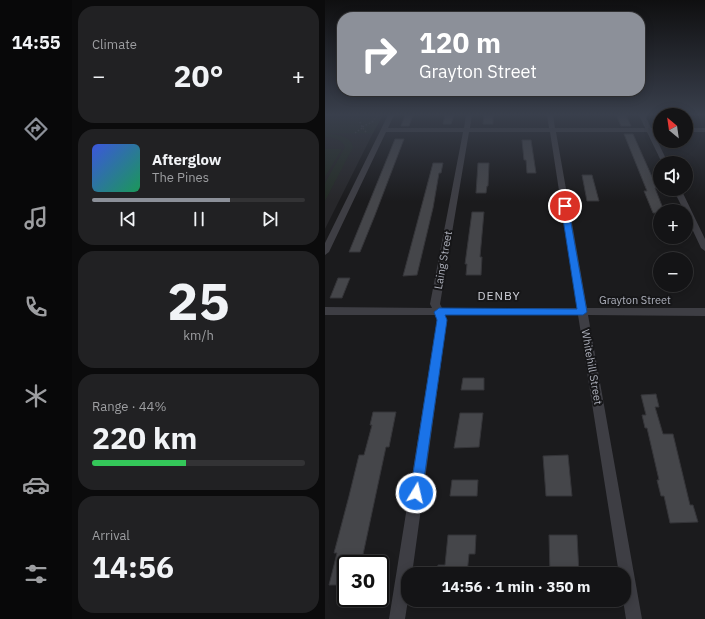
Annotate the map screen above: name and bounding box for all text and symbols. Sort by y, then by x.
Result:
text: 120 m [419,24,501,61]
icon: right [353,28,405,80]
text: 14:55 [11,31,61,54]
text: Climate [92,36,137,53]
text: 20° [173,56,224,95]
text: Grayton Street [419,60,537,83]
text: − [92,61,105,90]
text: + [292,61,305,90]
north arrow [653,108,693,148]
map controls [653,108,693,292]
icon: directions [22,115,50,143]
text: Afterglow [152,150,221,169]
button: sound [653,156,693,196]
text: The Pines [152,169,209,186]
pin [548,189,582,223]
icon: arrive [554,195,576,217]
icon: music [22,204,50,232]
button: + [653,204,693,244]
icon: previous [117,208,139,230]
icon: pause [188,208,210,230]
icon: next [259,208,281,230]
street label: Laing Street [431,230,455,290]
button: − [653,252,693,292]
text: 25 [167,267,230,334]
district label: DENBY [477,288,521,303]
icon: phone [22,293,50,321]
street label: Grayton Street [599,293,671,307]
text: km/h [183,327,214,344]
street label: Whitehill Street [578,328,606,406]
icon: climate [22,382,50,410]
text: Range · 44% [92,398,166,415]
text: 220 km [92,418,197,457]
icon: car [22,471,50,499]
position arrow [395,472,437,514]
text: Arrival [92,527,130,544]
text: 14:56 [92,547,174,586]
speed limit sign: 30 [337,555,389,607]
icon: filters [22,560,50,588]
text: 14:56 · 1 min · 350 m [442,577,590,596]

